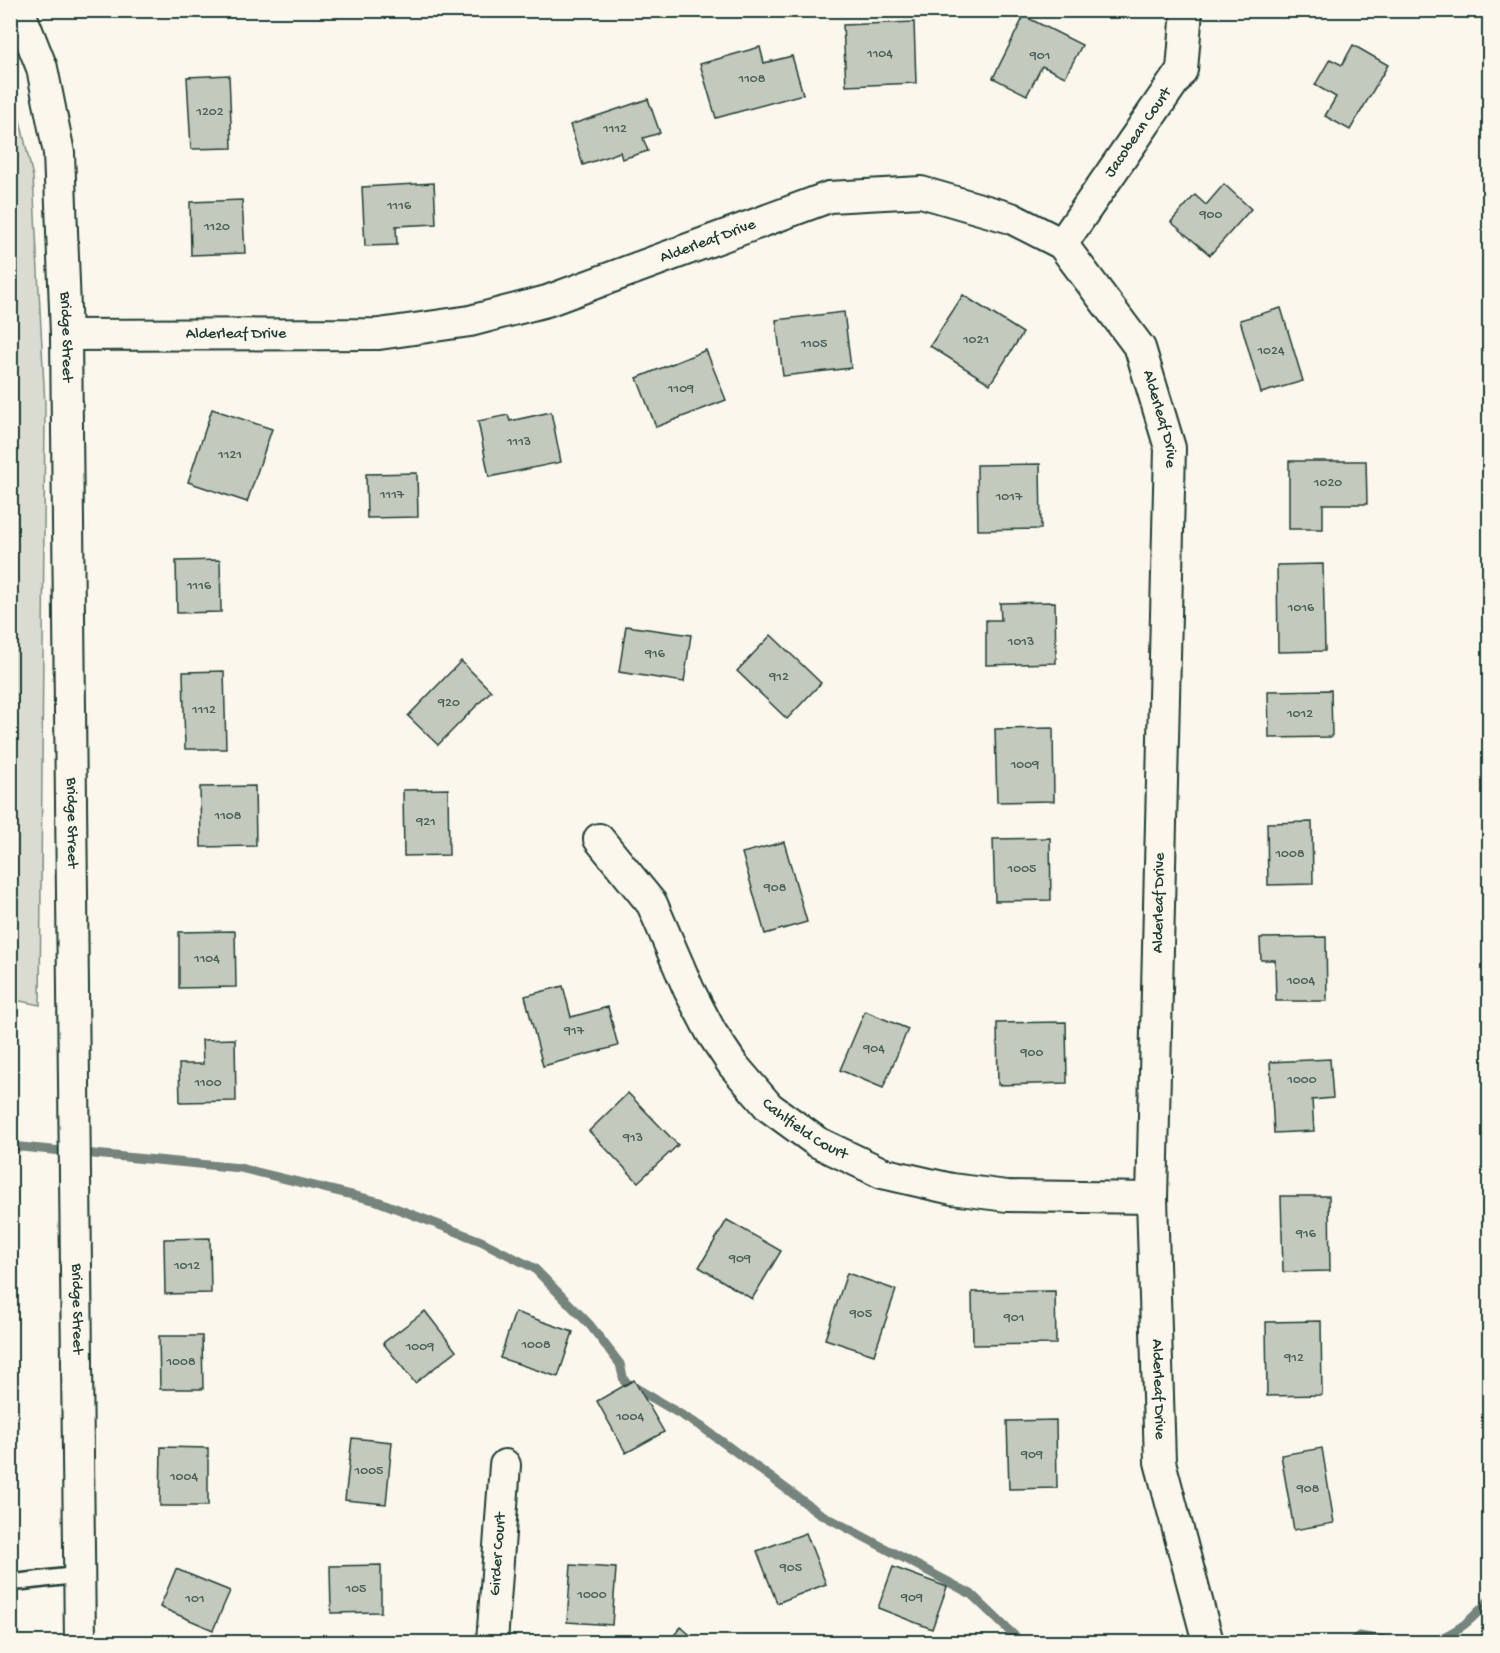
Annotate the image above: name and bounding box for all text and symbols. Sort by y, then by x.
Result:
house number: 1104 [866,46,893,63]
house number: 901 [1029,48,1050,65]
house number: 1108 [738,71,766,88]
street label: Jacobean Court [1101,83,1177,181]
house number: 1202 [195,104,224,121]
house number: 1112 [602,121,627,138]
house number: 1116 [386,198,412,215]
house number: 900 [1199,207,1223,224]
street label: Alderleaf Drive [657,215,759,268]
house number: 1120 [203,219,230,236]
street label: Bridge Street [55,290,76,384]
street label: Alderleaf Drive [186,325,287,344]
house number: 1021 [962,332,989,349]
house number: 1105 [800,336,827,353]
house number: 1024 [1256,343,1285,360]
street label: Alderleaf Drive [1138,368,1180,469]
house number: 1109 [667,381,694,398]
house number: 1113 [506,434,531,451]
house number: 1121 [217,447,242,464]
house number: 1020 [1313,475,1342,492]
house number: 1117 [379,487,405,504]
house number: 1017 [995,489,1023,506]
house number: 1116 [186,578,212,595]
house number: 1016 [1287,600,1315,617]
house number: 1013 [1007,634,1034,651]
house number: 916 [644,646,666,663]
house number: 912 [768,669,789,686]
house number: 920 [437,695,460,712]
house number: 1112 [191,702,216,719]
house number: 1012 [1286,706,1313,723]
house number: 1009 [1010,757,1039,774]
street label: Bridge Street [61,776,81,870]
house number: 1108 [214,808,242,825]
house number: 921 [415,814,436,831]
house number: 1008 [1274,846,1305,863]
street label: Alderleaf Drive [1150,852,1170,953]
house number: 1005 [1007,861,1036,878]
house number: 908 [763,880,787,897]
house number: 1104 [193,951,220,968]
house number: 1004 [1286,973,1315,990]
house number: 917 [563,1023,585,1040]
house number: 904 [862,1041,885,1058]
house number: 900 [1020,1045,1044,1062]
house number: 1000 [1286,1072,1317,1089]
house number: 1100 [193,1075,222,1092]
street label: Cahlfield Court [757,1095,852,1165]
house number: 913 [622,1130,643,1147]
house number: 916 [1295,1226,1317,1243]
house number: 909 [728,1251,751,1268]
house number: 1012 [173,1258,200,1275]
street label: Bridge Street [66,1262,86,1356]
house number: 905 [849,1306,872,1323]
house number: 901 [1003,1310,1024,1327]
house number: 1008 [520,1337,551,1354]
house number: 1009 [405,1339,434,1356]
street label: Alderleaf Drive [1147,1339,1169,1440]
house number: 912 [1283,1350,1304,1367]
house number: 1008 [165,1354,196,1371]
house number: 1004 [615,1409,644,1426]
house number: 909 [1020,1447,1043,1464]
house number: 1005 [354,1463,383,1480]
house number: 1004 [169,1469,198,1486]
house number: 908 [1296,1481,1320,1498]
street label: Girder Court [486,1511,511,1596]
house number: 905 [779,1560,802,1577]
house number: 105 [345,1581,366,1598]
house number: 1000 [576,1587,607,1604]
house number: 909 [900,1590,923,1607]
house number: 101 [184,1591,205,1608]

